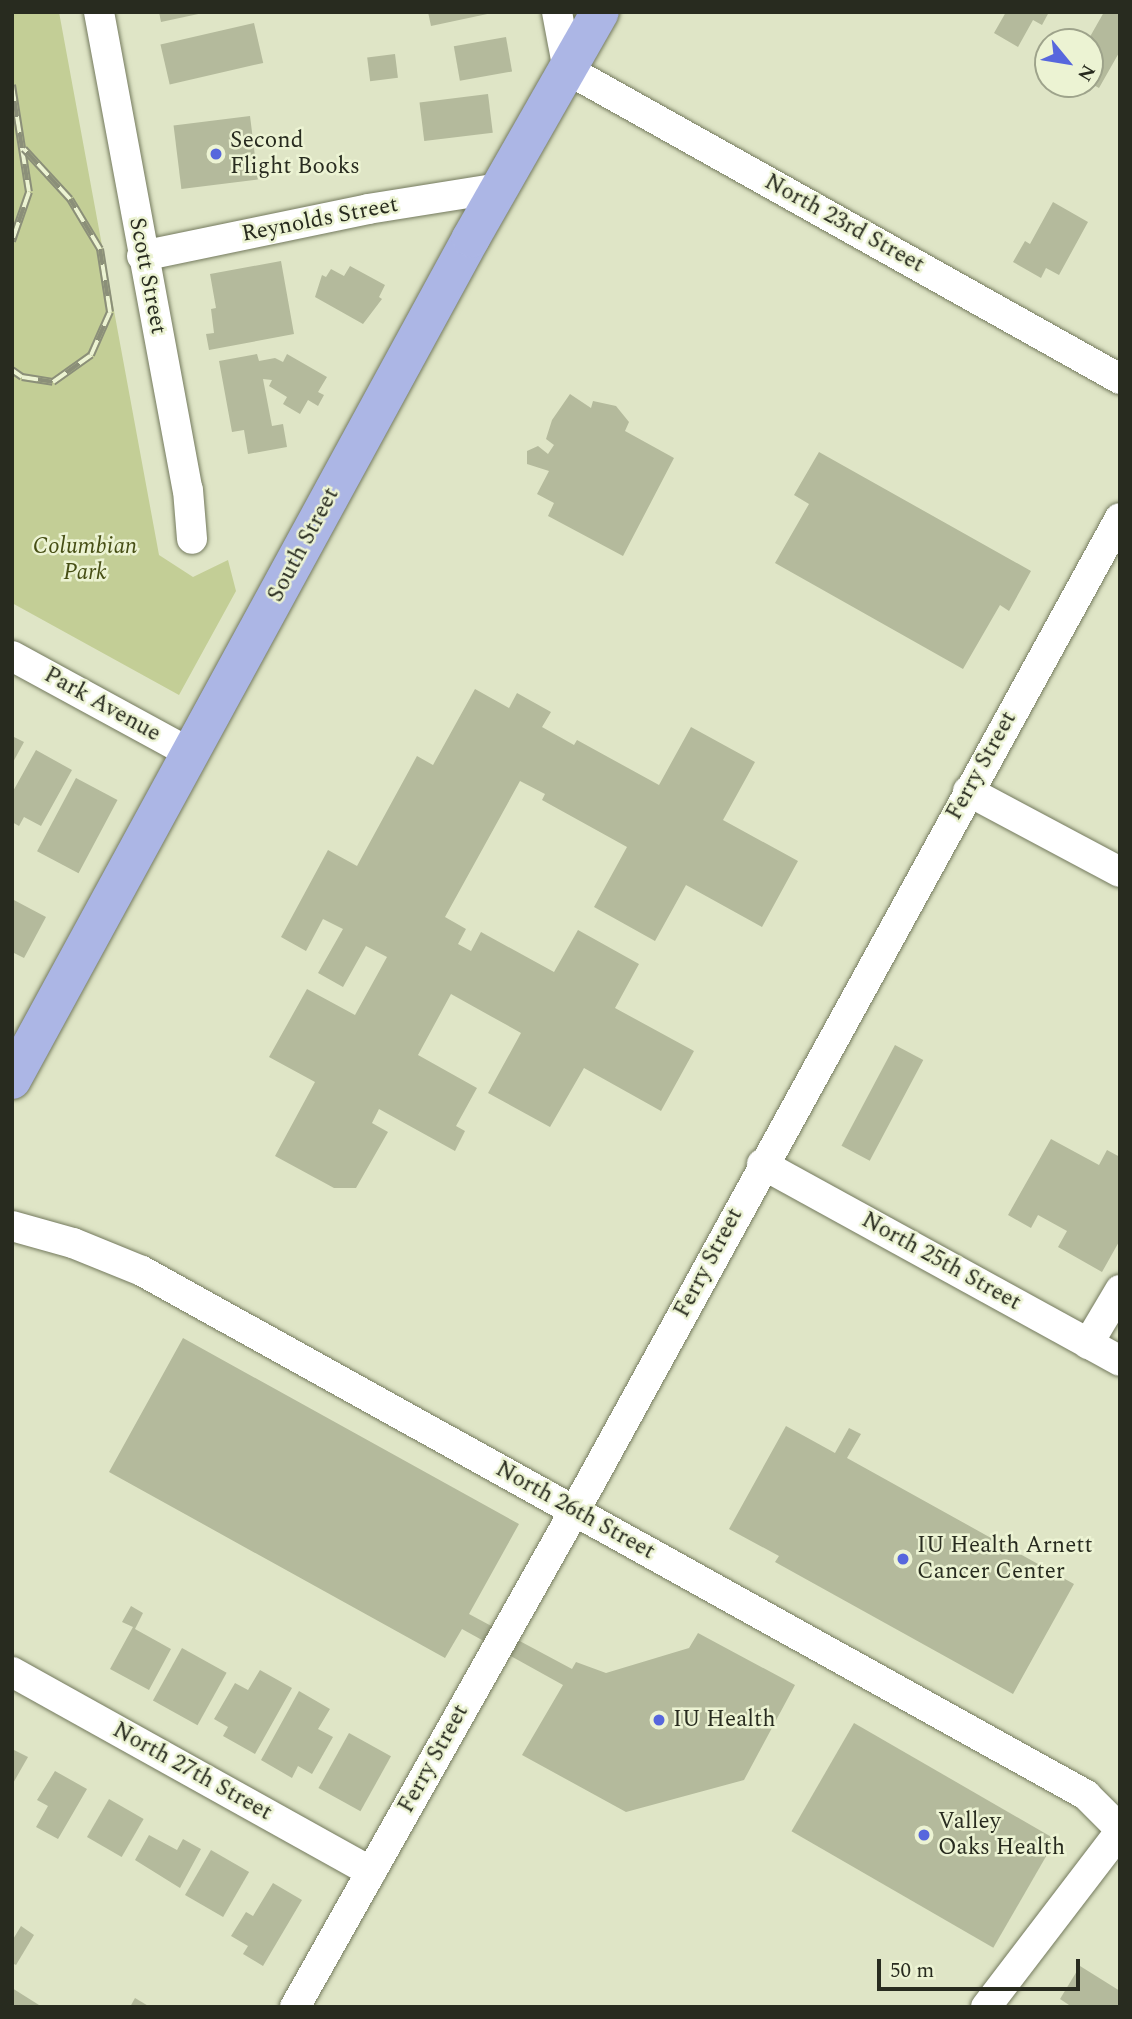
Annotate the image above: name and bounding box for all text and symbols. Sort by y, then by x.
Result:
north arrow [1034,28,1104,98]
text: N [1069,59,1102,87]
place label: Second Flight Books [230,127,360,181]
marker: Second Flight Books [208,146,224,162]
street label: North 23rd Street [759,169,929,279]
street label: Reynolds Street [239,191,401,249]
street label: Scott Street [122,215,172,337]
street label: South Street [262,483,346,607]
park label: Columbian Park [33,533,137,587]
street label: Park Avenue [39,662,165,748]
street label: Ferry Street [941,707,1023,825]
street label: Ferry Street [669,1204,749,1322]
street label: North 25th Street [857,1207,1025,1317]
street label: North 26th Street [491,1456,659,1566]
place label: IU Health Arnett Cancer Center [917,1532,1093,1586]
marker: IU Health Arnett Cancer Center [895,1551,911,1567]
street label: Ferry Street [393,1700,475,1818]
place label: IU Health [673,1706,776,1734]
marker: IU Health [651,1712,667,1728]
street label: North 27th Street [108,1717,276,1827]
place label: Valley Oaks Health [938,1808,1065,1862]
marker: Valley Oaks Health [916,1827,932,1843]
scale bar [880,1946,1083,1990]
text: 50 m [890,1955,934,1987]

